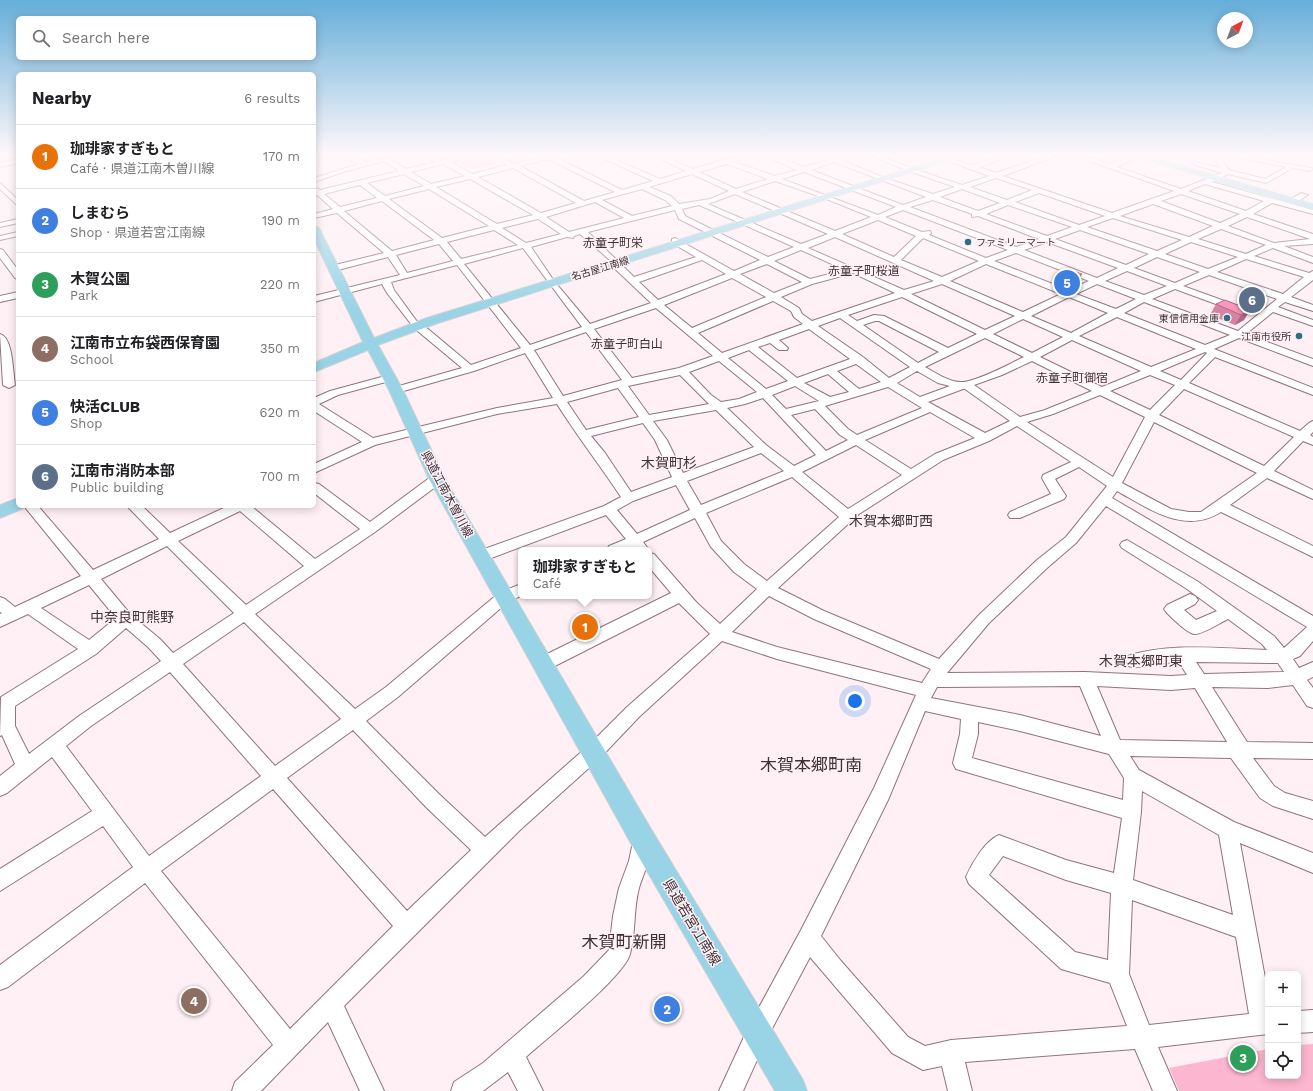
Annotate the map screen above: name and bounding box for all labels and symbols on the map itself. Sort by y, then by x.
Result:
north arrow [1217,12,1253,48]
district label: 赤童子町栄 [583,236,643,250]
marker: ファミリーマート [963,237,973,247]
place label: ファミリーマート [976,237,1056,248]
street label: 名古屋江南線 [570,254,630,283]
district label: 赤童子町桜道 [828,264,900,278]
pin: 5 [1054,268,1080,298]
pin: 6 [1239,285,1265,315]
place label: 東信信用金庫 [1159,313,1219,324]
marker: 東信信用金庫 [1222,313,1232,323]
place label: 江南市役所 [1241,331,1291,342]
marker: 江南市役所 [1294,331,1304,341]
district label: 赤童子町白山 [591,337,663,351]
district label: 赤童子町御宿 [1036,371,1108,385]
street label: 県道江南木曽川線 [418,448,476,540]
district label: 木賀町杉 [641,455,697,471]
district label: 木賀本郷町西 [849,513,933,529]
district label: 中奈良町熊野 [90,609,174,625]
pin: 1 [572,612,598,642]
district label: 木賀本郷町東 [1099,653,1183,669]
your location [845,691,865,711]
district label: 木賀本郷町南 [760,755,862,775]
street label: 県道若宮江南線 [660,876,724,968]
district label: 木賀町新開 [582,932,667,952]
pin: 4 [181,986,207,1016]
pin: 2 [654,994,680,1024]
pin: 3 [1230,1043,1256,1073]

